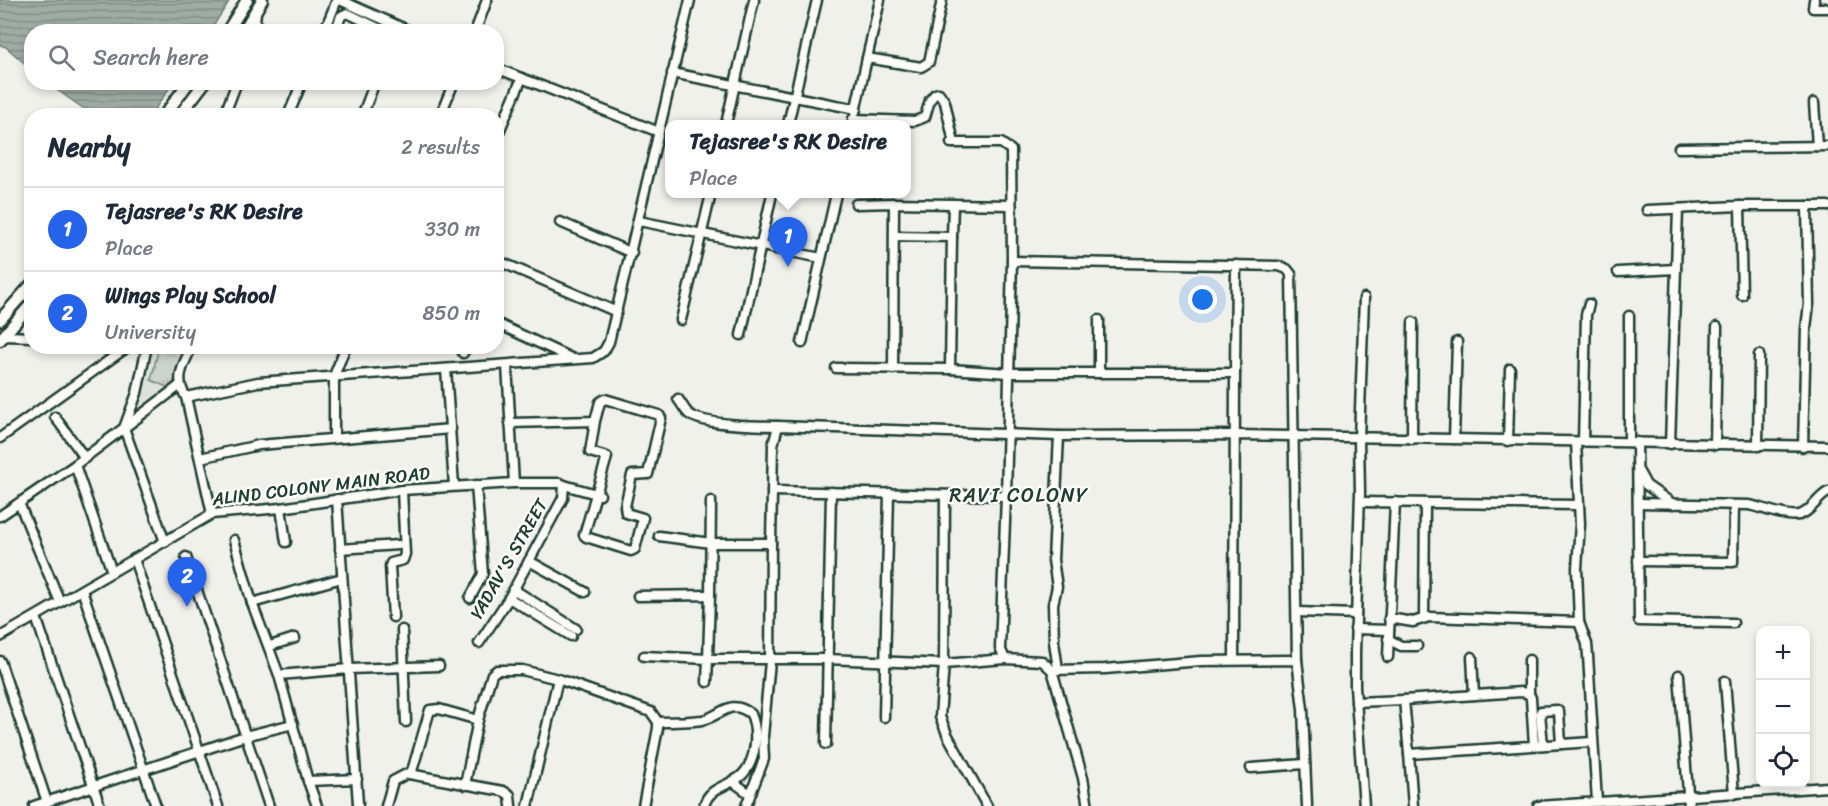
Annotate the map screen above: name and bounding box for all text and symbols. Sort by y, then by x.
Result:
search box [24,24,504,90]
text: Search here [93,38,209,77]
icon: search [45,41,78,74]
popup [665,120,911,198]
text: Tejasree's RK Desire [689,122,887,161]
text: Nearby [48,124,130,170]
text: 2 results [401,130,480,165]
text: Place [689,161,737,196]
text: Tejasree's RK Desire [105,192,303,231]
text: 1 [63,212,72,247]
text: 330 m [425,212,480,247]
pin: 1 [768,218,808,267]
text: Place [105,231,153,266]
text: Wings Play School [105,276,276,315]
your location [1188,285,1217,314]
text: 2 [62,296,73,331]
text: 850 m [423,296,480,331]
text: University [105,315,196,350]
street label: ALIND COLONY MAIN ROAD [209,457,432,515]
district label: RAVI COLONY [949,478,1089,513]
street label: YADAV'S STREET [461,491,557,626]
pin: 2 [168,558,207,607]
map controls [1756,626,1810,788]
button: + [1756,626,1810,680]
button: − [1756,680,1810,734]
button: locate [1756,734,1810,788]

